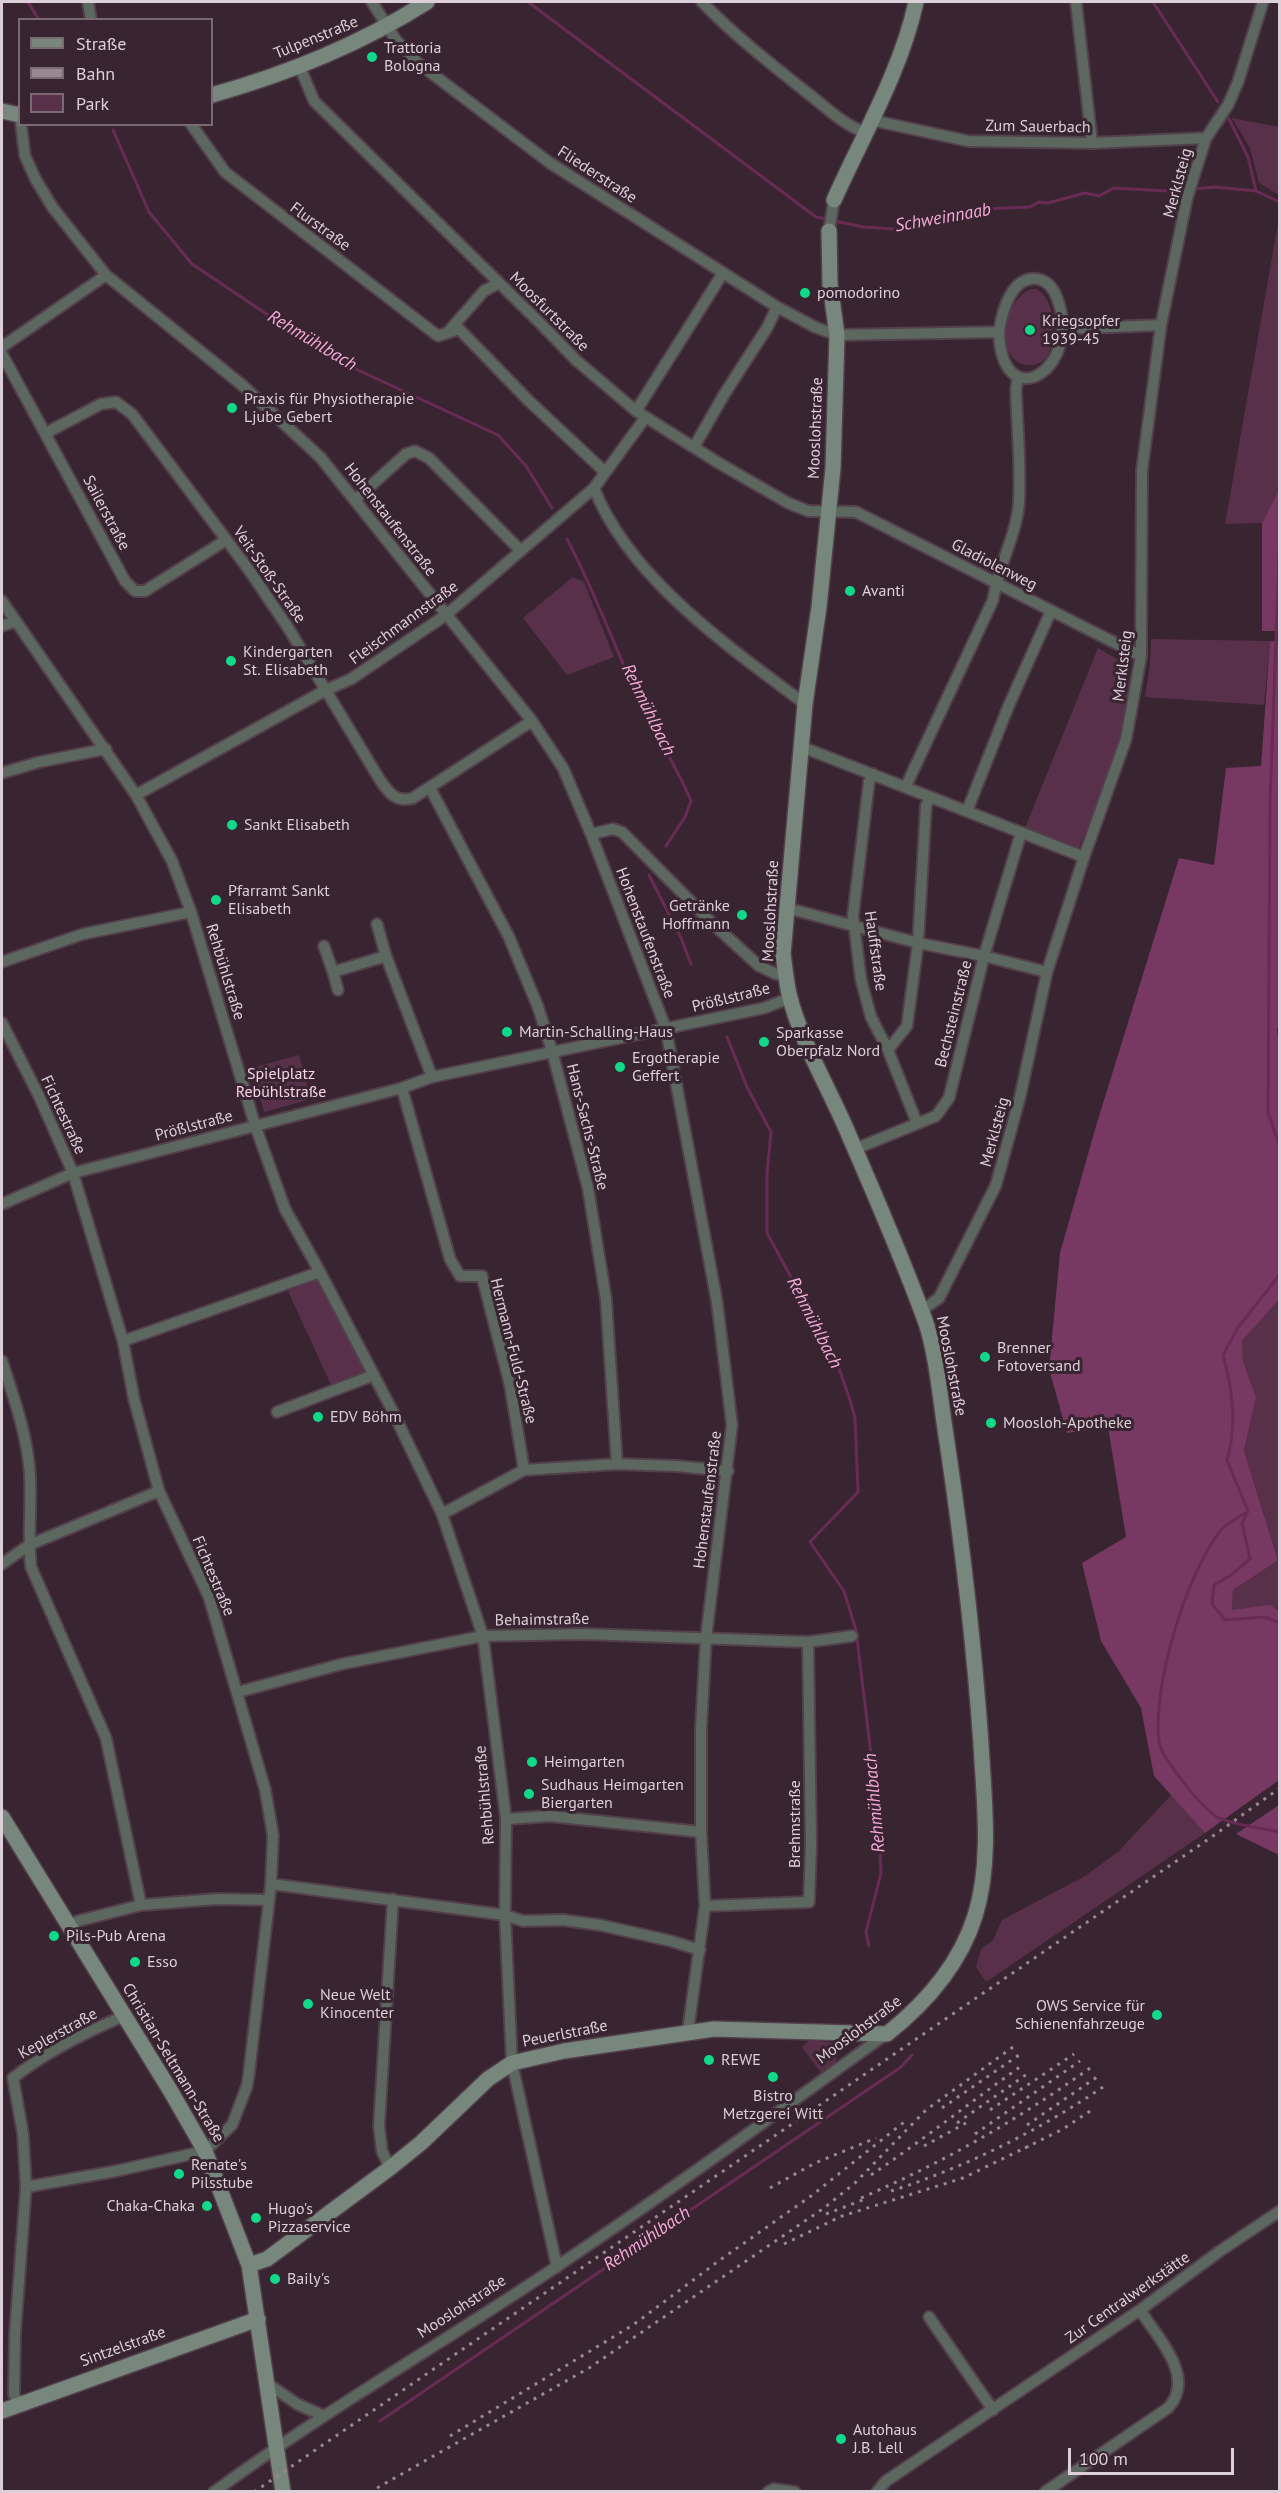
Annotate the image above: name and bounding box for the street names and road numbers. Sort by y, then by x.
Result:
street label: Tulpenstraße [271,12,361,64]
street label: Zum Sauerbach [985,116,1091,138]
street label: Fliederstraße [554,142,640,208]
street label: Merklsteig [1159,146,1197,220]
street label: Flurstraße [286,199,354,255]
street label: Moosfurtstraße [505,268,593,356]
street label: Mooslohstraße [805,377,827,479]
street label: Hohenstaufenstraße [340,459,440,581]
street label: Sailerstraße [78,472,134,554]
street label: Veit-Stoß-Straße [229,523,309,627]
street label: Gladiolenweg [948,535,1040,595]
street label: Fleischmannstraße [346,577,462,669]
street label: Merklsteig [1109,629,1137,703]
street label: Mooslohstraße [759,860,783,962]
street label: Hohenstaufenstraße [611,865,679,1001]
street label: Hauffstraße [860,910,890,992]
street label: Rehbühlstraße [201,922,249,1022]
street label: Bechsteinstraße [931,959,977,1069]
street label: Prößlstraße [690,979,772,1017]
street label: Hans-Sachs-Straße [562,1062,612,1192]
street label: Fichtestraße [36,1072,90,1158]
street label: Merklsteig [976,1095,1014,1169]
street label: Prößlstraße [153,1106,235,1146]
street label: Hermann-Fuld-Straße [486,1276,540,1426]
street label: Mooslohstraße [932,1314,970,1418]
street label: Hohenstaufenstraße [690,1430,726,1570]
street label: Fichtestraße [188,1533,238,1619]
street label: Behaimstraße [495,1610,589,1630]
street label: Rehbühlstraße [471,1745,499,1845]
street label: Brehmstraße [785,1780,805,1868]
street label: Christian-Seltmann-Straße [118,1980,228,2146]
street label: Mooslohstraße [813,1992,905,2068]
street label: Keplerstraße [15,2004,101,2064]
street label: Peuerlstraße [521,2016,609,2052]
street label: Zur Centralwerkstätte [1062,2248,1194,2348]
street label: Mooslohstraße [414,2271,510,2343]
street label: Sintzelstraße [78,2323,168,2371]

